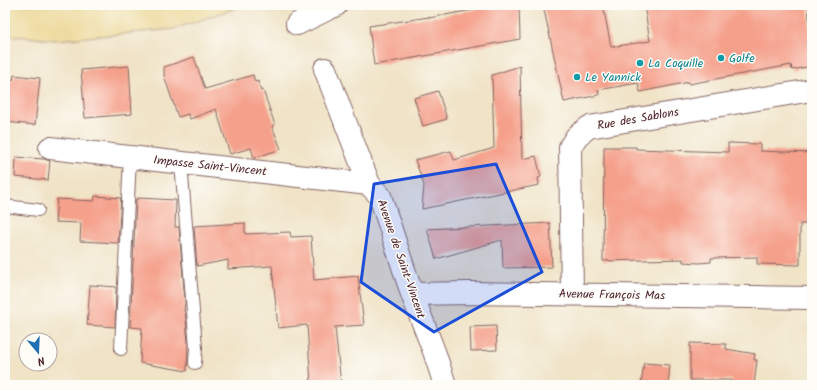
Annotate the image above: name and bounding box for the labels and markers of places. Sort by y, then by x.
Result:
place label: Golfe [729,49,755,68]
marker: Golfe [716,53,726,63]
place label: La Coquille [648,54,704,73]
marker: La Coquille [635,58,645,68]
place label: Le Yannick [585,68,641,87]
marker: Le Yannick [572,72,582,82]

